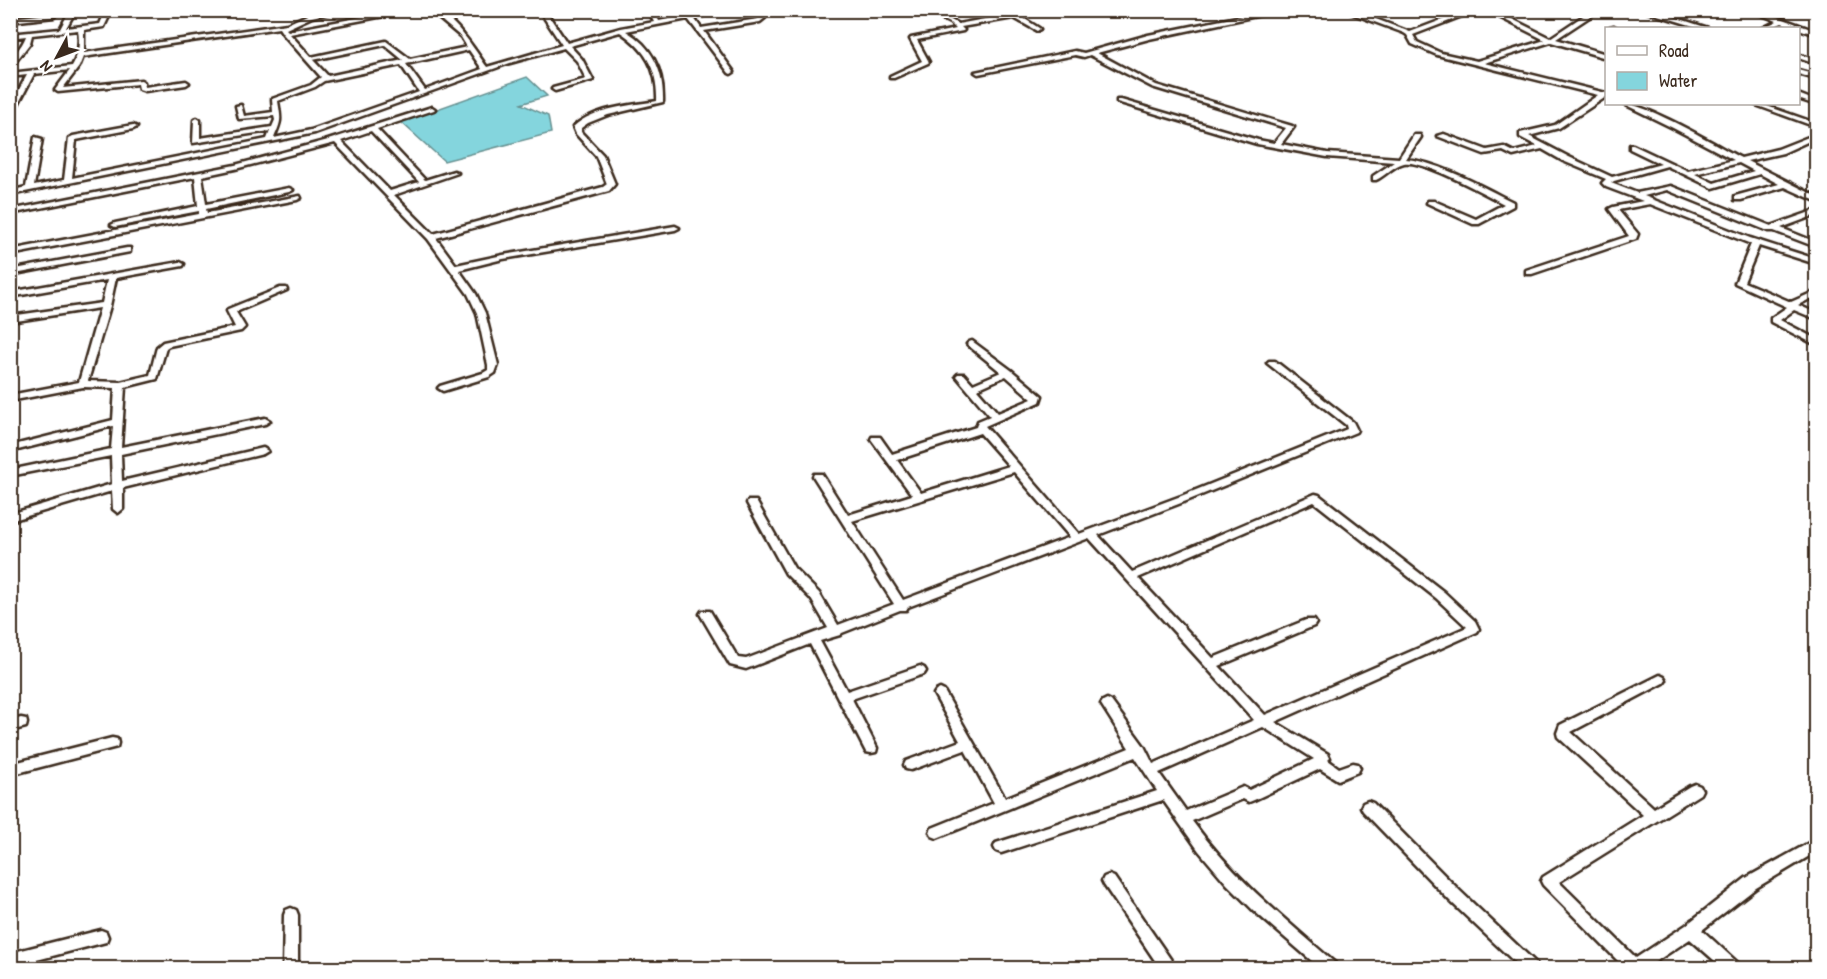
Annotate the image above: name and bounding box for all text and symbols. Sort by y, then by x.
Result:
north arrow [27,27,87,87]
legend [1605,27,1800,105]
text: Road [1659,38,1689,63]
text: N [34,56,57,77]
text: Water [1659,68,1697,93]

